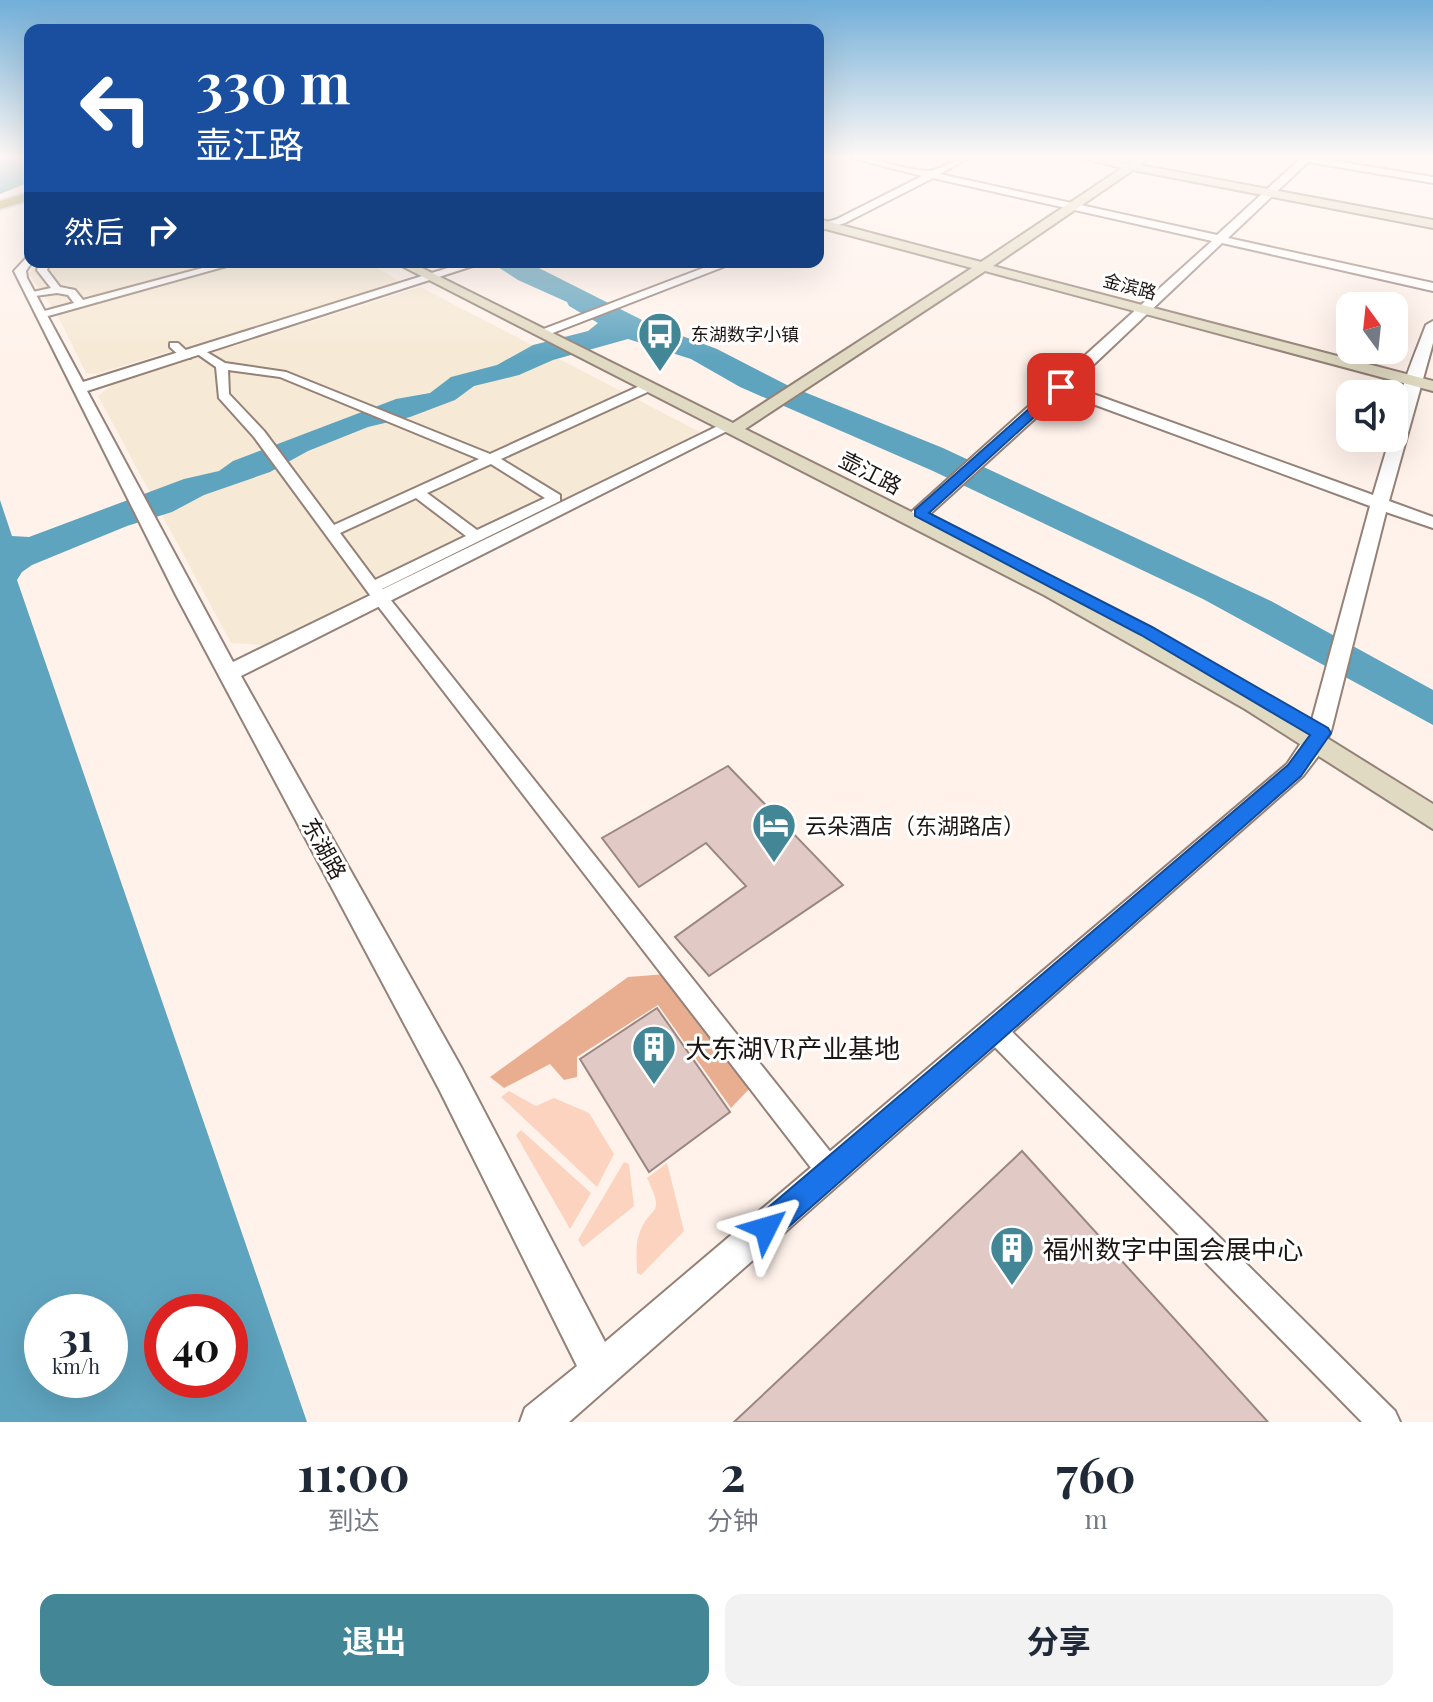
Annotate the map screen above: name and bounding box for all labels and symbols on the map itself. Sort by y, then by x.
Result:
street label: 金滨路 [1101,267,1159,305]
north arrow [1336,292,1408,364]
bus stop icon: 东湖数字小镇 [636,310,684,373]
place label: 东湖数字小镇 [691,322,799,346]
pin [1027,353,1095,421]
street label: 壶江路 [835,444,907,500]
hotel icon: 云朵酒店（东湖路店） [750,801,798,864]
place label: 云朵酒店（东湖路店） [805,810,1025,840]
street label: 东湖路 [296,812,354,884]
building icon: 大东湖VR产业基地 [630,1023,678,1086]
place label: 大东湖VR产业基地 [685,1030,900,1065]
position arrow [724,1186,808,1270]
building icon: 福州数字中国会展中心 [988,1224,1036,1287]
place label: 福州数字中国会展中心 [1043,1231,1303,1266]
speed limit sign: 40 [144,1294,248,1398]

